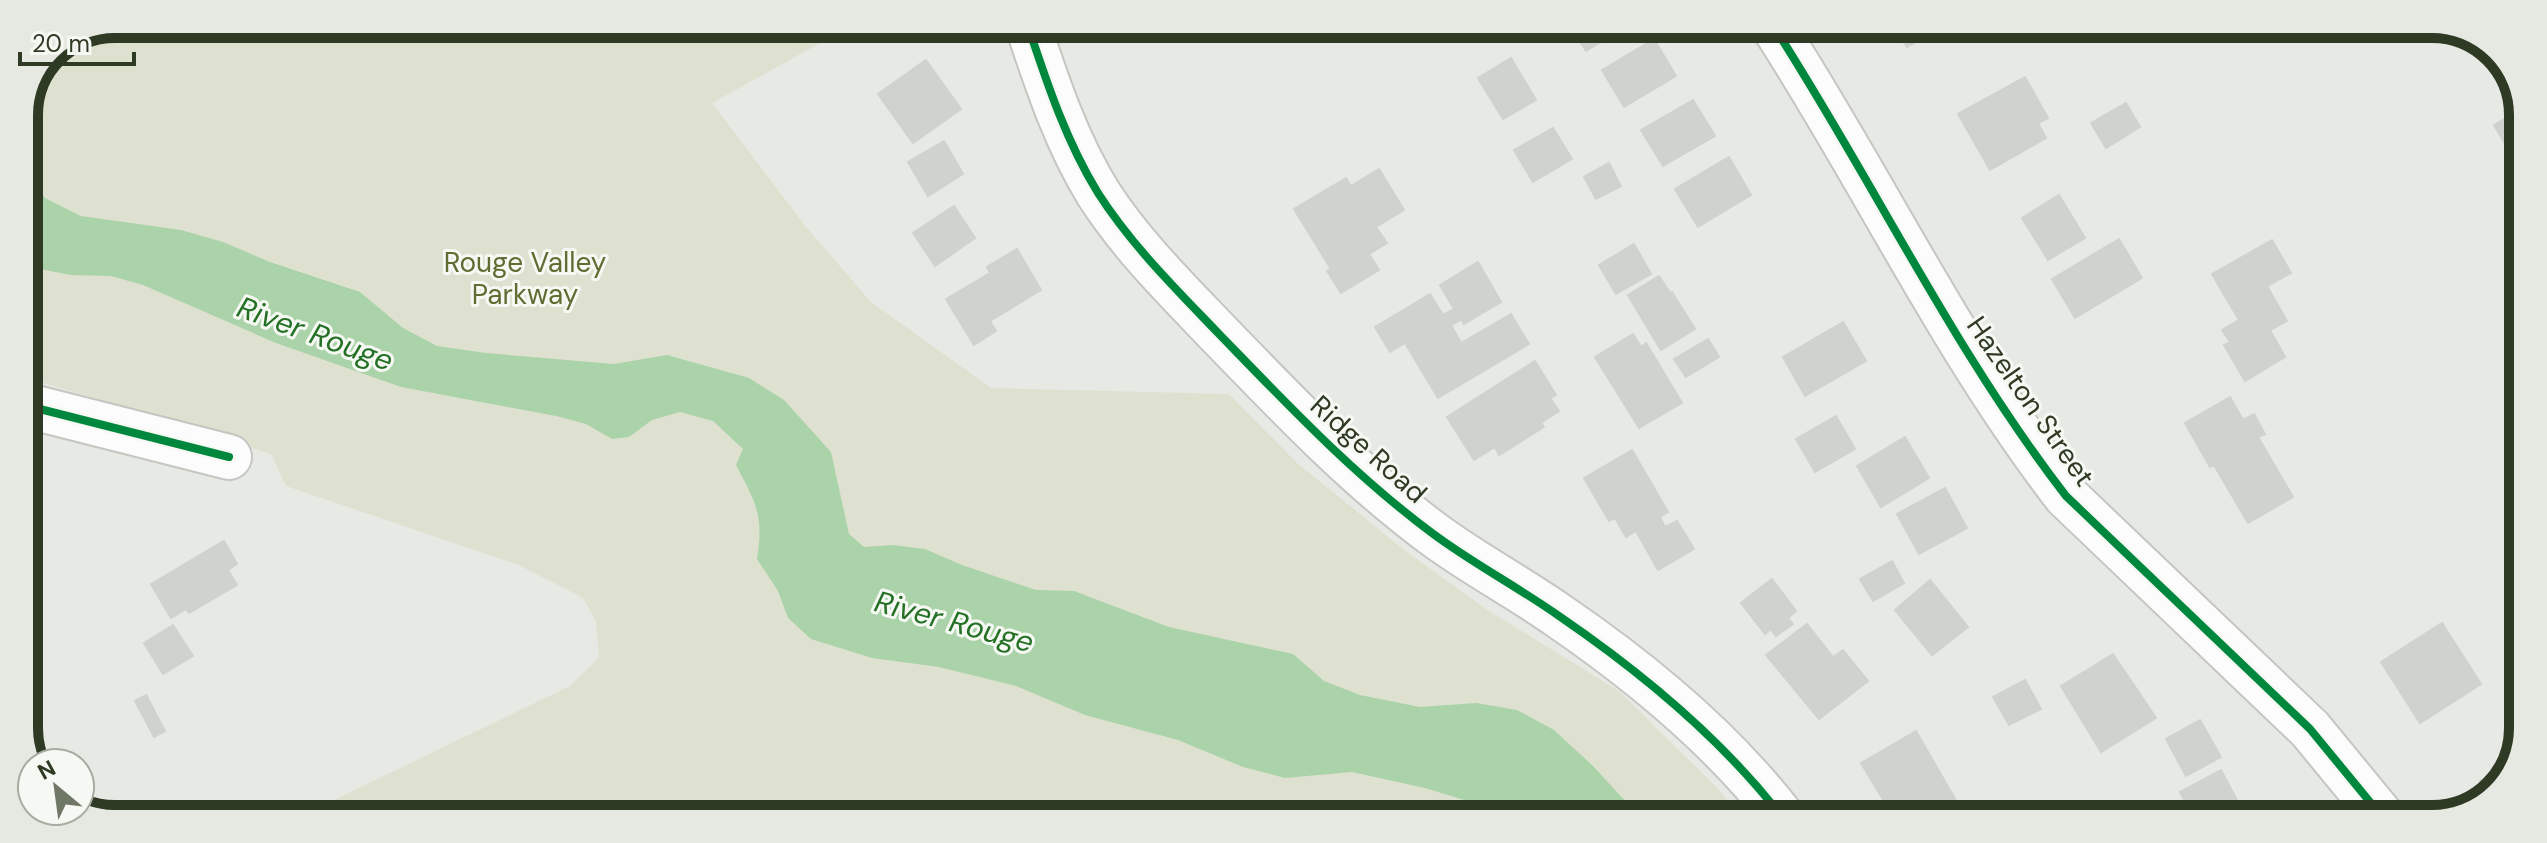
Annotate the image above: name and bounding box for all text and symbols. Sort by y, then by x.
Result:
scale bar [20,16,134,66]
text: 20 m [32,28,90,59]
park label: Rouge Valley Parkway [444,244,606,313]
water label: River Rouge [232,287,398,380]
street label: Hazelton Street [1958,309,2103,494]
street label: Ridge Road [1303,387,1435,511]
water label: River Rouge [870,582,1038,661]
north arrow [16,747,96,827]
text: N [32,753,61,787]

